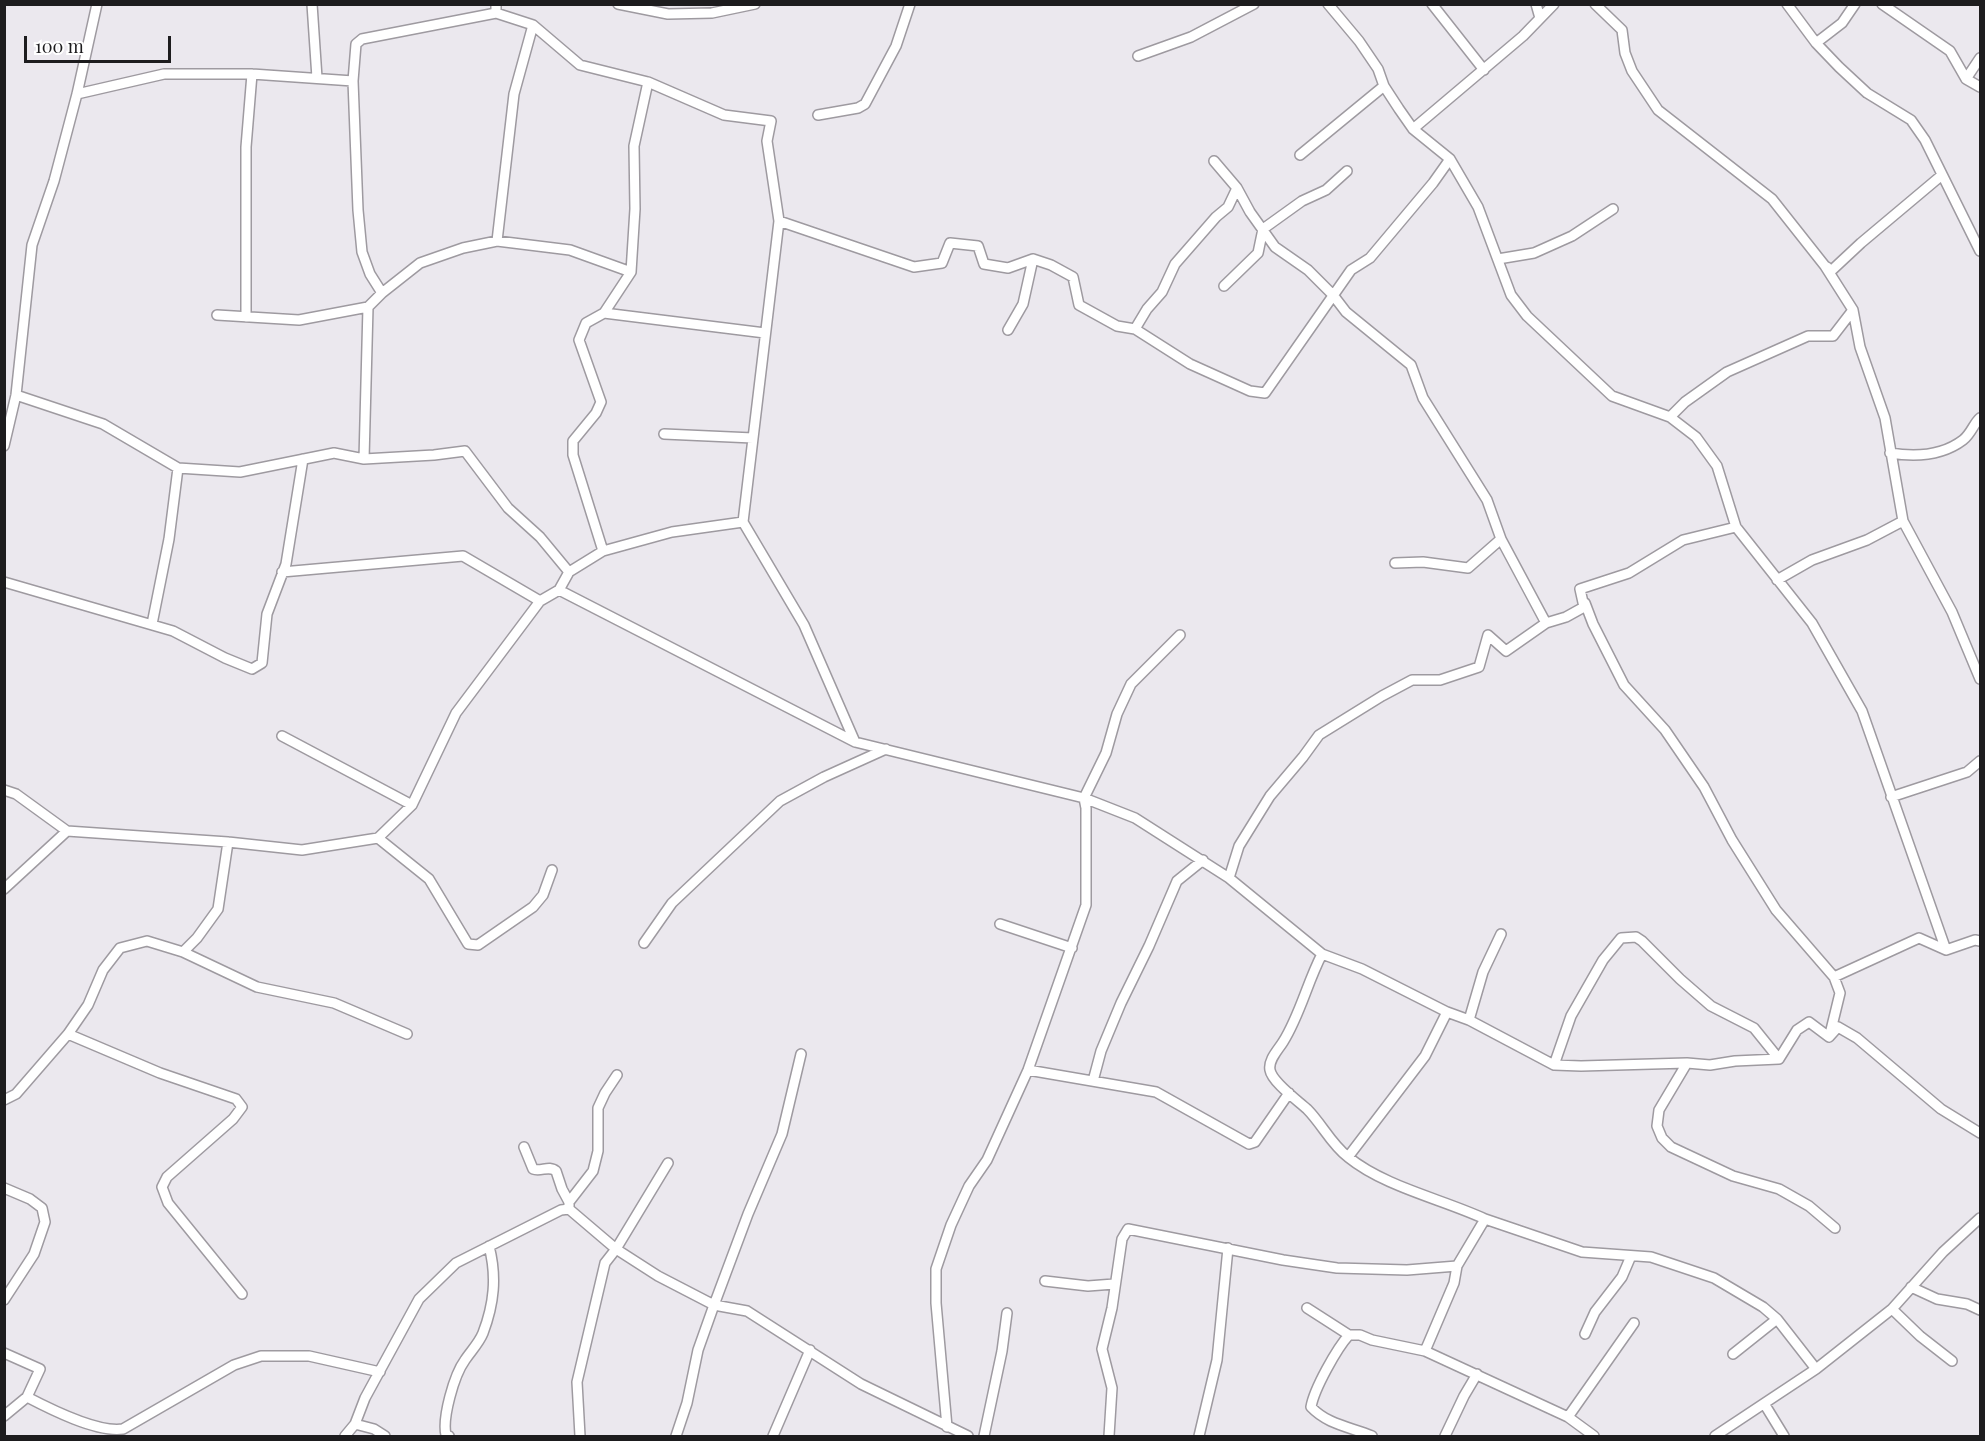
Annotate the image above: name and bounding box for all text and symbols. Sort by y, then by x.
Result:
scale bar [27,24,174,62]
text: 100 m [35,34,84,58]

